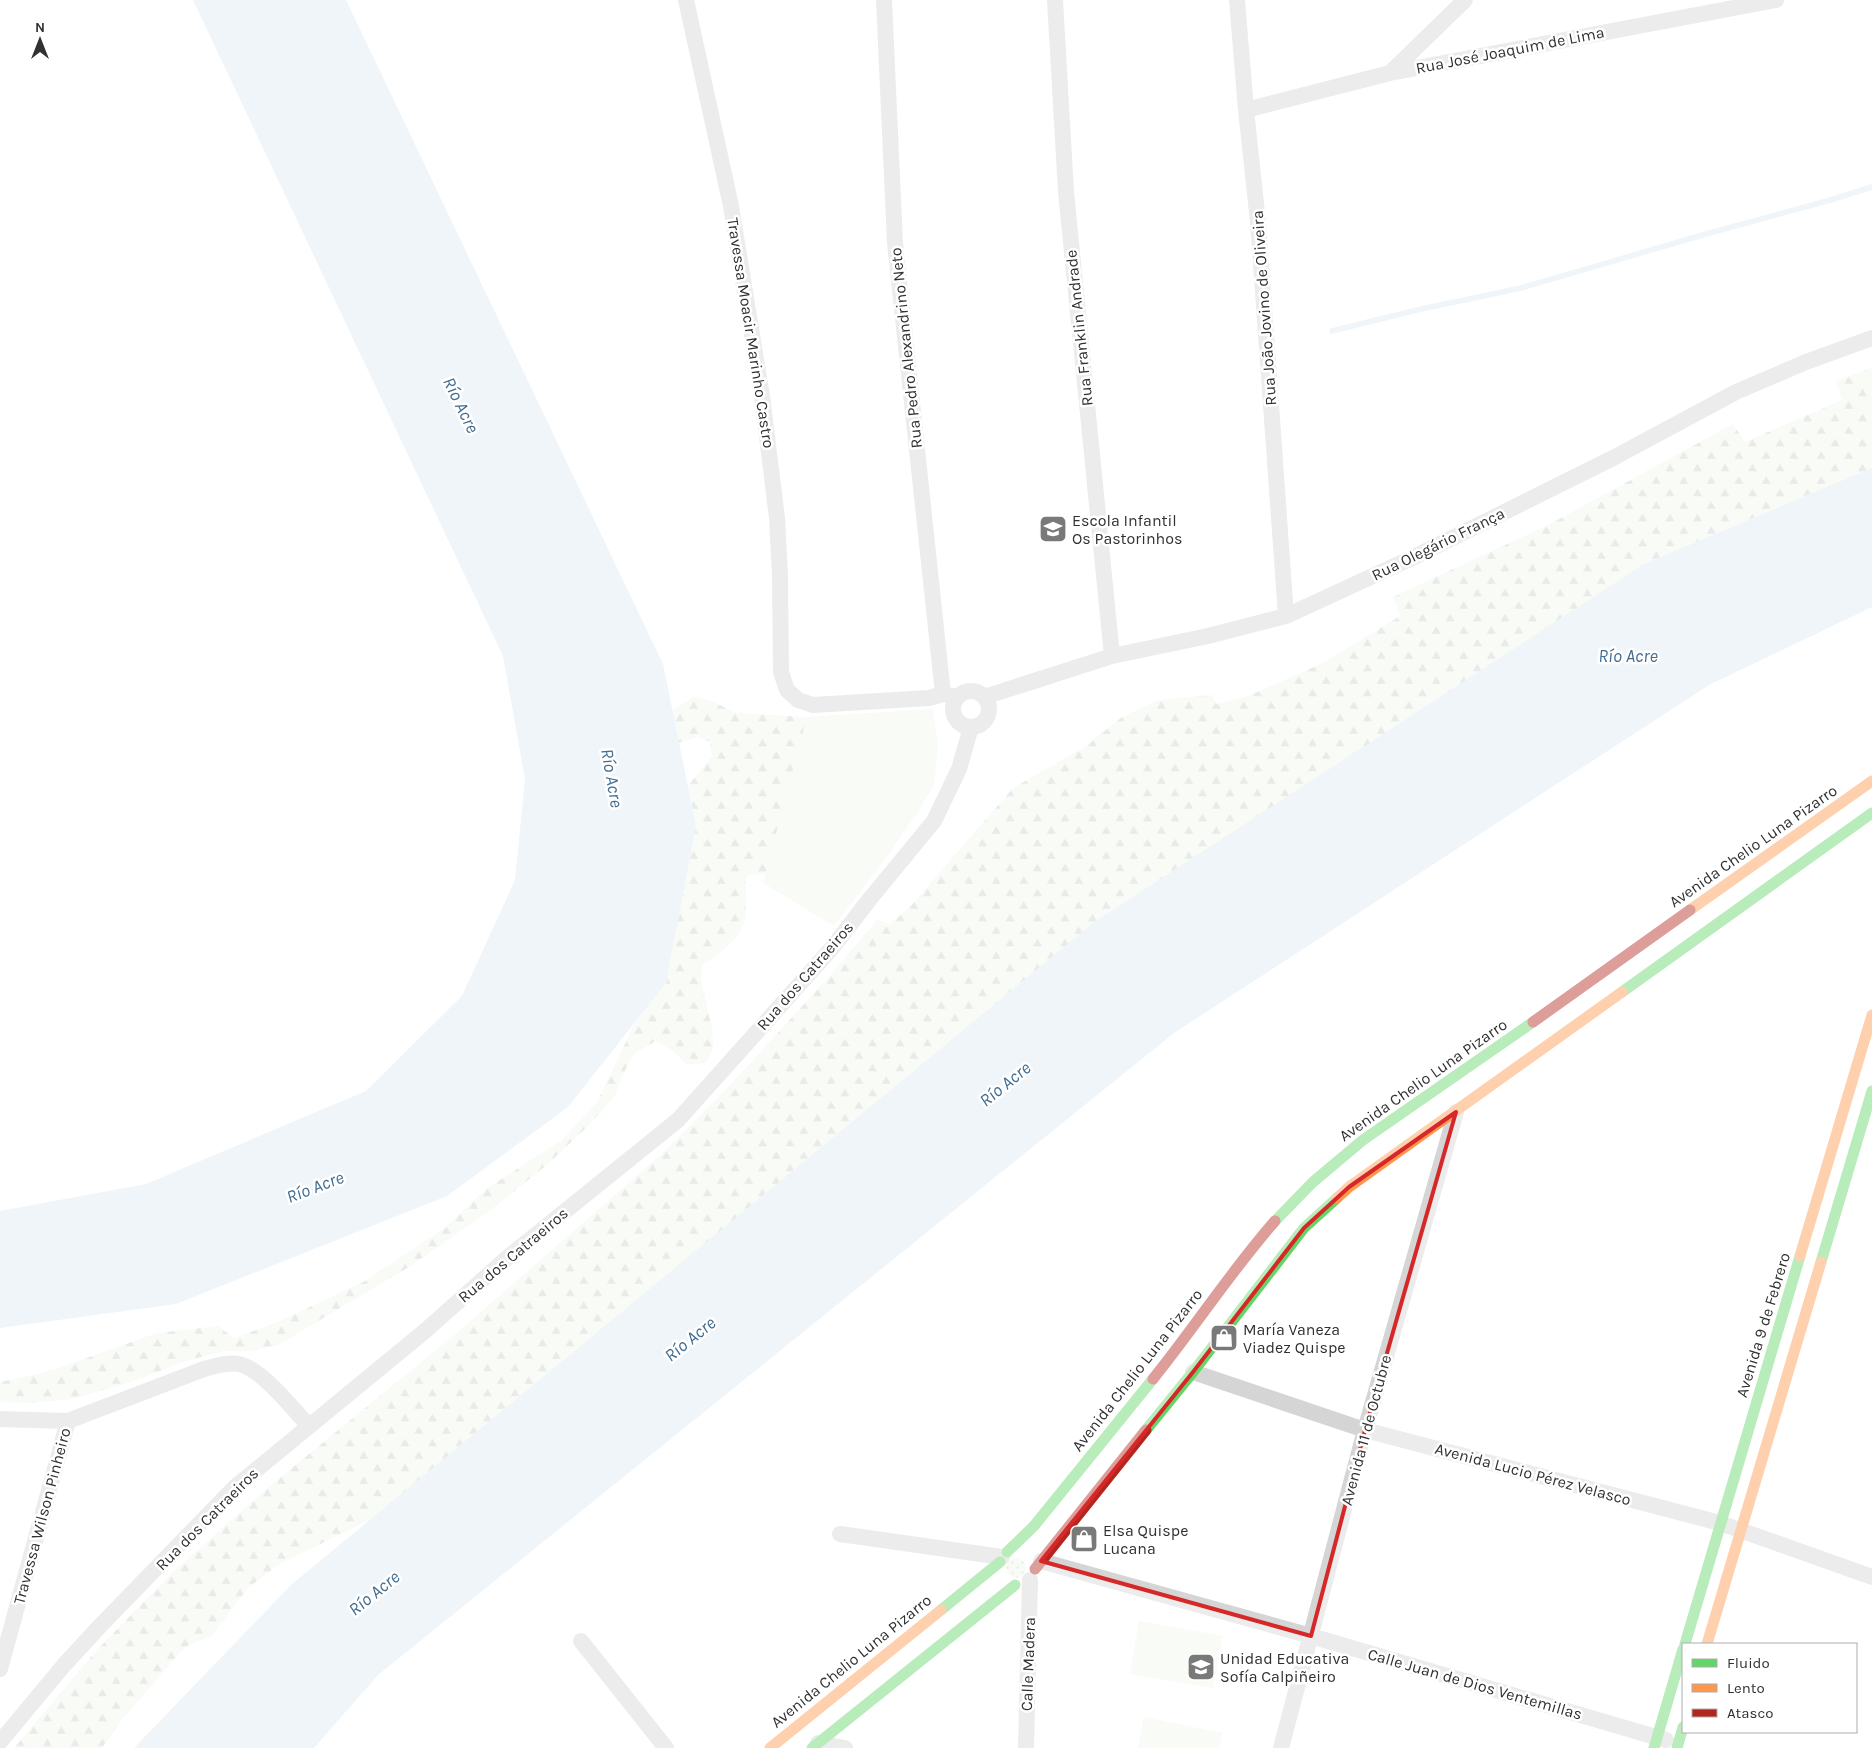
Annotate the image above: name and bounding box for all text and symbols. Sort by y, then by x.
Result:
north arrow [15,15,65,65]
text: N [35,19,45,36]
street label: Rua José Joaquim de Lima [1414,22,1606,78]
street label: Rua João Jovino de Oliveira [1248,210,1280,406]
street label: Travessa Moacir Marinho Castro [723,216,779,450]
street label: Rua Pedro Alexandrino Neto [886,247,926,449]
street label: Rua Franklin Andrade [1061,249,1097,407]
water label: Río Acre [438,373,484,437]
street label: Rua Olegário França [1368,504,1508,584]
place label: Escola Infantil Os Pastorinhos [1072,511,1182,548]
school or university icon: Escola Infantil Os Pastorinhos [1038,514,1068,544]
water label: Río Acre [1598,645,1658,667]
water label: Río Acre [596,747,628,809]
street label: Avenida Chelio Luna Pizarro [1665,781,1841,911]
street label: Rua dos Catraeiros [753,918,857,1034]
street label: Avenida Chelio Luna Pizarro [1335,1015,1511,1145]
water label: Río Acre [975,1057,1035,1111]
water label: Río Acre [283,1166,347,1208]
street label: Rua dos Catraeiros [454,1203,572,1307]
street label: Avenida 9 de Febrero [1732,1250,1794,1400]
street label: Avenida Chelio Luna Pizarro [1068,1285,1206,1455]
water label: Río Acre [660,1312,720,1366]
place label: María Vaneza Viadez Quispe [1243,1320,1346,1357]
shop icon: María Vaneza Viadez Quispe [1209,1323,1239,1353]
street label: Avenida 11 de Octubre [1337,1353,1395,1507]
street label: Travessa Wilson Pinheiro [9,1426,75,1606]
street label: Avenida Lucio Pérez Velasco [1433,1439,1633,1509]
street label: Rua dos Catraeiros [152,1464,262,1574]
place label: Elsa Quispe Lucana [1103,1521,1188,1558]
shop icon: Elsa Quispe Lucana [1069,1524,1099,1554]
water label: Río Acre [344,1566,404,1620]
street label: Avenida Chelio Luna Pizarro [767,1590,935,1732]
street label: Calle Madera [1017,1617,1039,1711]
legend [1682,1643,1857,1733]
street label: Calle Juan de Dios Ventemillas [1366,1644,1584,1724]
place label: Unidad Educativa Sofía Calpiñeiro [1220,1649,1349,1686]
school or university icon: Unidad Educativa Sofía Calpiñeiro [1186,1652,1216,1682]
text: Fluido [1727,1654,1770,1672]
text: Lento [1727,1679,1765,1697]
text: Atasco [1727,1704,1773,1722]

